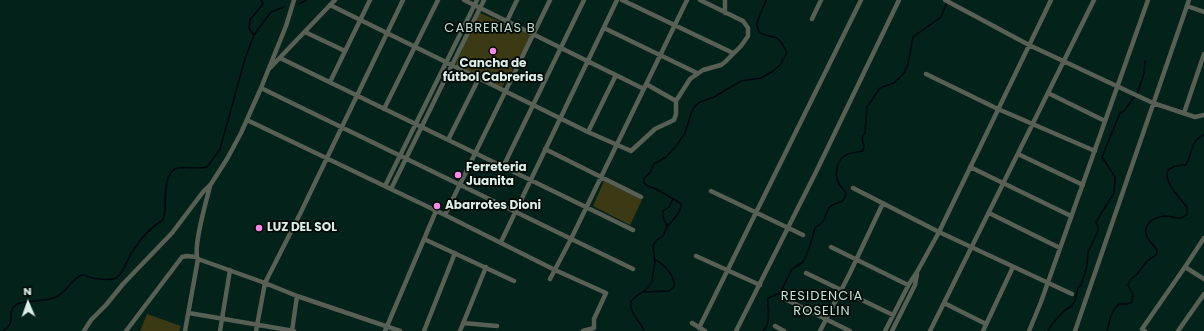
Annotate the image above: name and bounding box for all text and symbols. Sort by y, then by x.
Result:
district label: CABRERIAS B [444,21,536,37]
marker: Cancha de fútbol Cabrerias [488,46,498,56]
place label: Cancha de fútbol Cabrerias [443,57,543,85]
place label: Ferreteria Juanita [466,161,527,189]
marker: Ferreteria Juanita [453,170,463,180]
place label: Abarrotes Dioni [445,199,541,213]
marker: Abarrotes Dioni [432,201,442,211]
place label: LUZ DEL SOL [267,221,337,235]
marker: LUZ DEL SOL [254,223,264,233]
north arrow [8,283,48,323]
text: N [23,283,32,299]
district label: RESIDENCIA ROSELIN [781,289,863,320]

